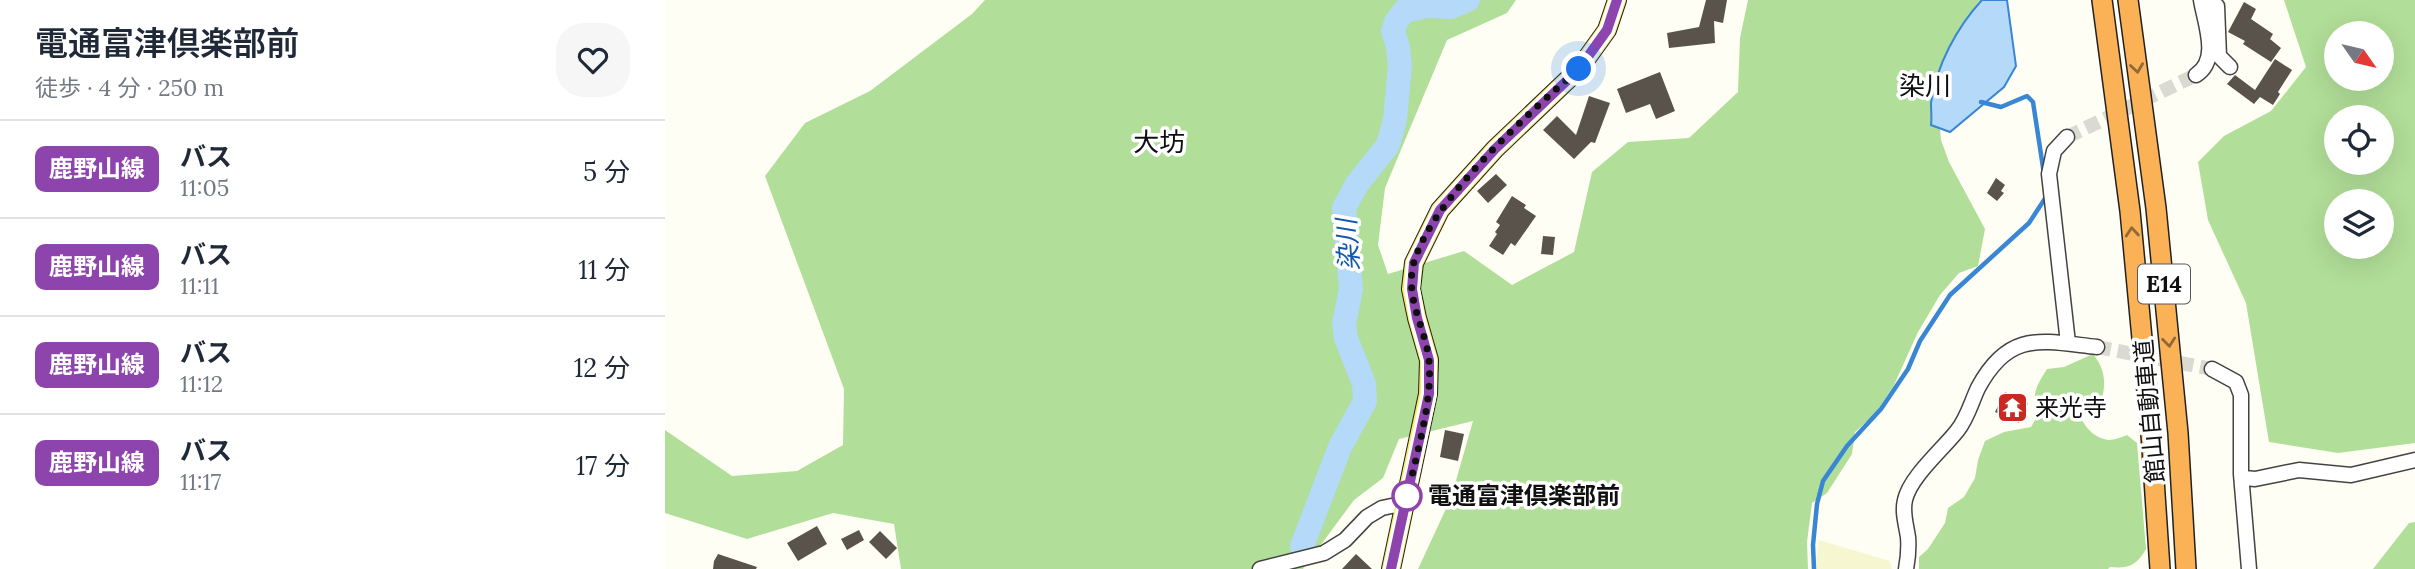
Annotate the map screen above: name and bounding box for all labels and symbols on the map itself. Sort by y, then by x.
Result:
north arrow [2324,21,2394,91]
your location [1561,51,1596,86]
one-way arrow [2129,62,2144,74]
district label: 染川 [1899,69,1951,102]
district label: 大坊 [1133,125,1185,158]
water label: 染川 [1329,215,1366,272]
one-way arrow [2125,227,2140,238]
road number: E14 [2138,264,2190,304]
one-way arrow [2162,336,2177,348]
street label: 館山自動車道 [2128,338,2171,484]
temple icon: 来光寺 [1995,391,2029,425]
place label: 来光寺 [2035,392,2107,423]
place label: 電通富津倶楽部前 [1428,480,1620,511]
marker: 電通富津倶楽部前 [1392,481,1422,511]

